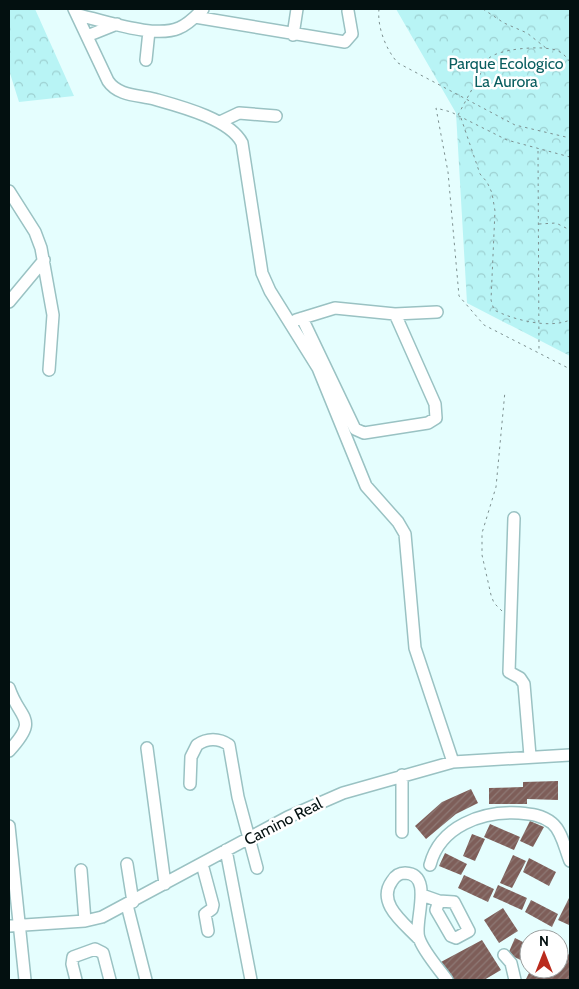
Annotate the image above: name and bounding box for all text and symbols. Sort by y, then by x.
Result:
park label: Parque Ecologico La Aurora [448,54,564,91]
street label: Camino Real [241,794,326,849]
north arrow [519,929,569,979]
text: N [539,932,549,950]

